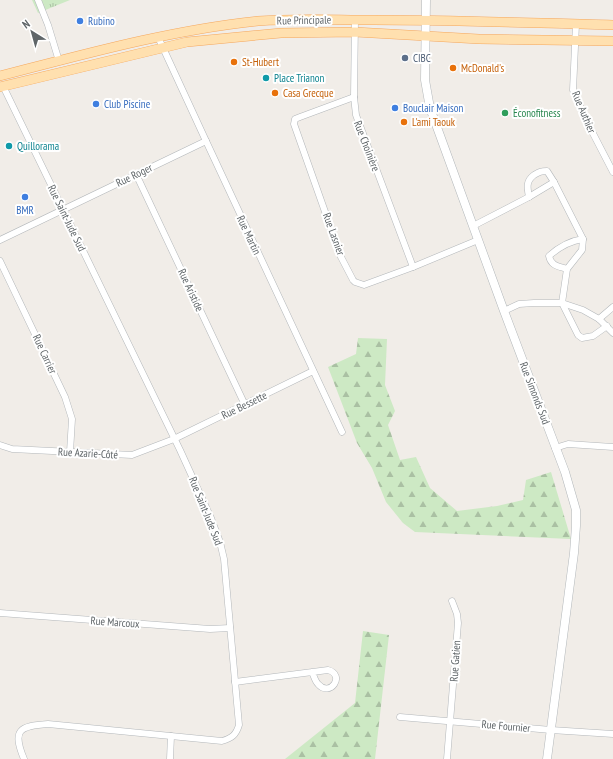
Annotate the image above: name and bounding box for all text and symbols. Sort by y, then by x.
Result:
north arrow [12,12,52,52]
street label: Rue Principale [277,13,332,27]
place label: Rubino [88,14,115,28]
marker: Rubino [75,16,85,26]
text: N [19,17,33,31]
place label: CIBC [413,51,431,65]
marker: CIBC [400,53,410,63]
place label: St-Hubert [242,55,279,69]
marker: St-Hubert [229,57,239,67]
place label: McDonald's [461,61,504,75]
marker: McDonald's [448,63,458,73]
place label: Place Trianon [274,71,325,85]
marker: Place Trianon [261,73,271,83]
place label: Casa Grecque [283,86,334,100]
marker: Casa Grecque [270,88,280,98]
street label: Rue Authier [569,89,599,135]
place label: Club Piscine [104,97,151,111]
marker: Club Piscine [91,99,101,109]
place label: Bouclair Maison [403,101,464,115]
marker: Bouclair Maison [390,103,400,113]
place label: Éconofitness [513,106,561,120]
marker: Éconofitness [500,108,510,118]
place label: L'ami Taouk [412,115,456,129]
marker: L'ami Taouk [399,117,409,127]
street label: Rue Choinière [351,119,383,174]
place label: Quillorama [17,139,59,153]
marker: Quillorama [4,141,14,151]
street label: Rue Roger [113,160,155,190]
street label: Rue Saint-Jude Sud [45,182,89,254]
marker: BMR [20,192,30,202]
place label: BMR [16,203,34,217]
street label: Rue Lasnier [320,211,348,257]
street label: Rue Martin [234,213,264,257]
street label: Rue Aristide [175,266,207,314]
street label: Rue Carrier [30,332,60,376]
street label: Rue Simonds Sud [517,360,553,426]
street label: Rue Bessette [219,388,270,422]
street label: Rue Azarie-Côté [58,444,119,462]
street label: Rue Saint-Jude Sud [186,475,226,547]
street label: Rue Marcoux [90,613,140,631]
street label: Rue Gatien [447,640,463,682]
street label: Rue Fournier [481,717,531,735]

